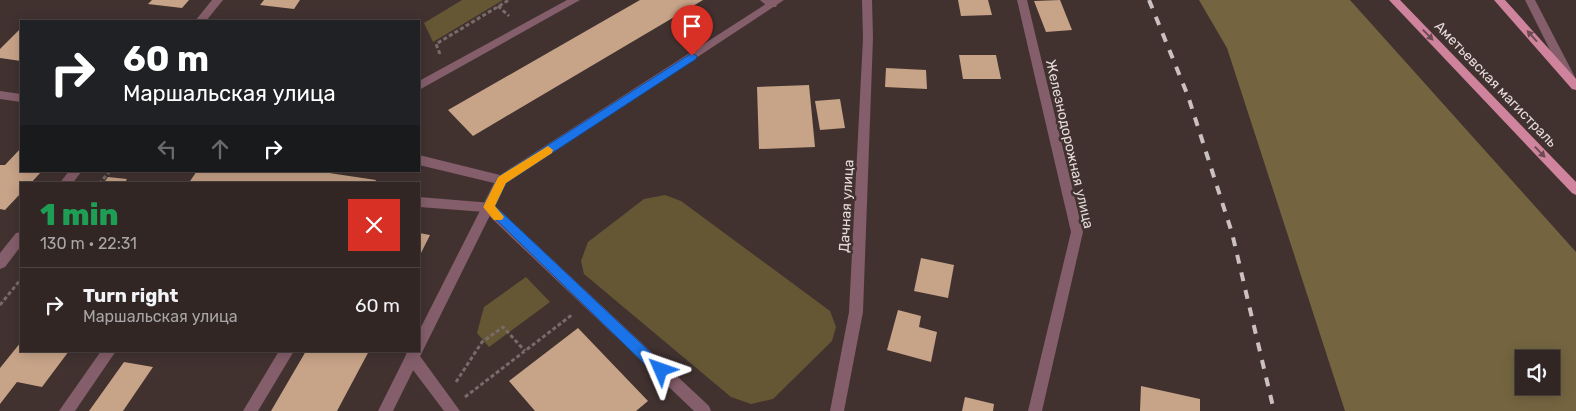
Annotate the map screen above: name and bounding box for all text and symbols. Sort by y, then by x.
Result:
pin [671,5,713,56]
icon: arrive [678,12,706,40]
street label: Аметьевская магистраль [1431,18,1560,151]
one-way arrow [1422,29,1434,41]
one-way arrow [1526,31,1538,43]
text: 60 m [123,38,209,80]
icon: right [40,40,105,105]
street label: Железнодорожная улица [1042,58,1097,230]
text: Маршальская улица [123,80,336,107]
icon: left [153,135,181,163]
icon: ahead [206,135,234,163]
icon: right [259,135,287,163]
one-way arrow [1534,146,1546,158]
street label: Дачная улица [836,159,857,253]
text: 1 min [40,197,118,233]
button: close [348,199,400,251]
text: 130 m · 22:31 [40,234,137,253]
text: Turn right [83,284,178,307]
icon: right [40,291,68,319]
text: 60 m [355,294,400,317]
text: Маршальская улица [83,307,238,326]
position arrow [634,343,686,395]
map controls [1515,350,1560,395]
button: sound [1515,350,1560,395]

